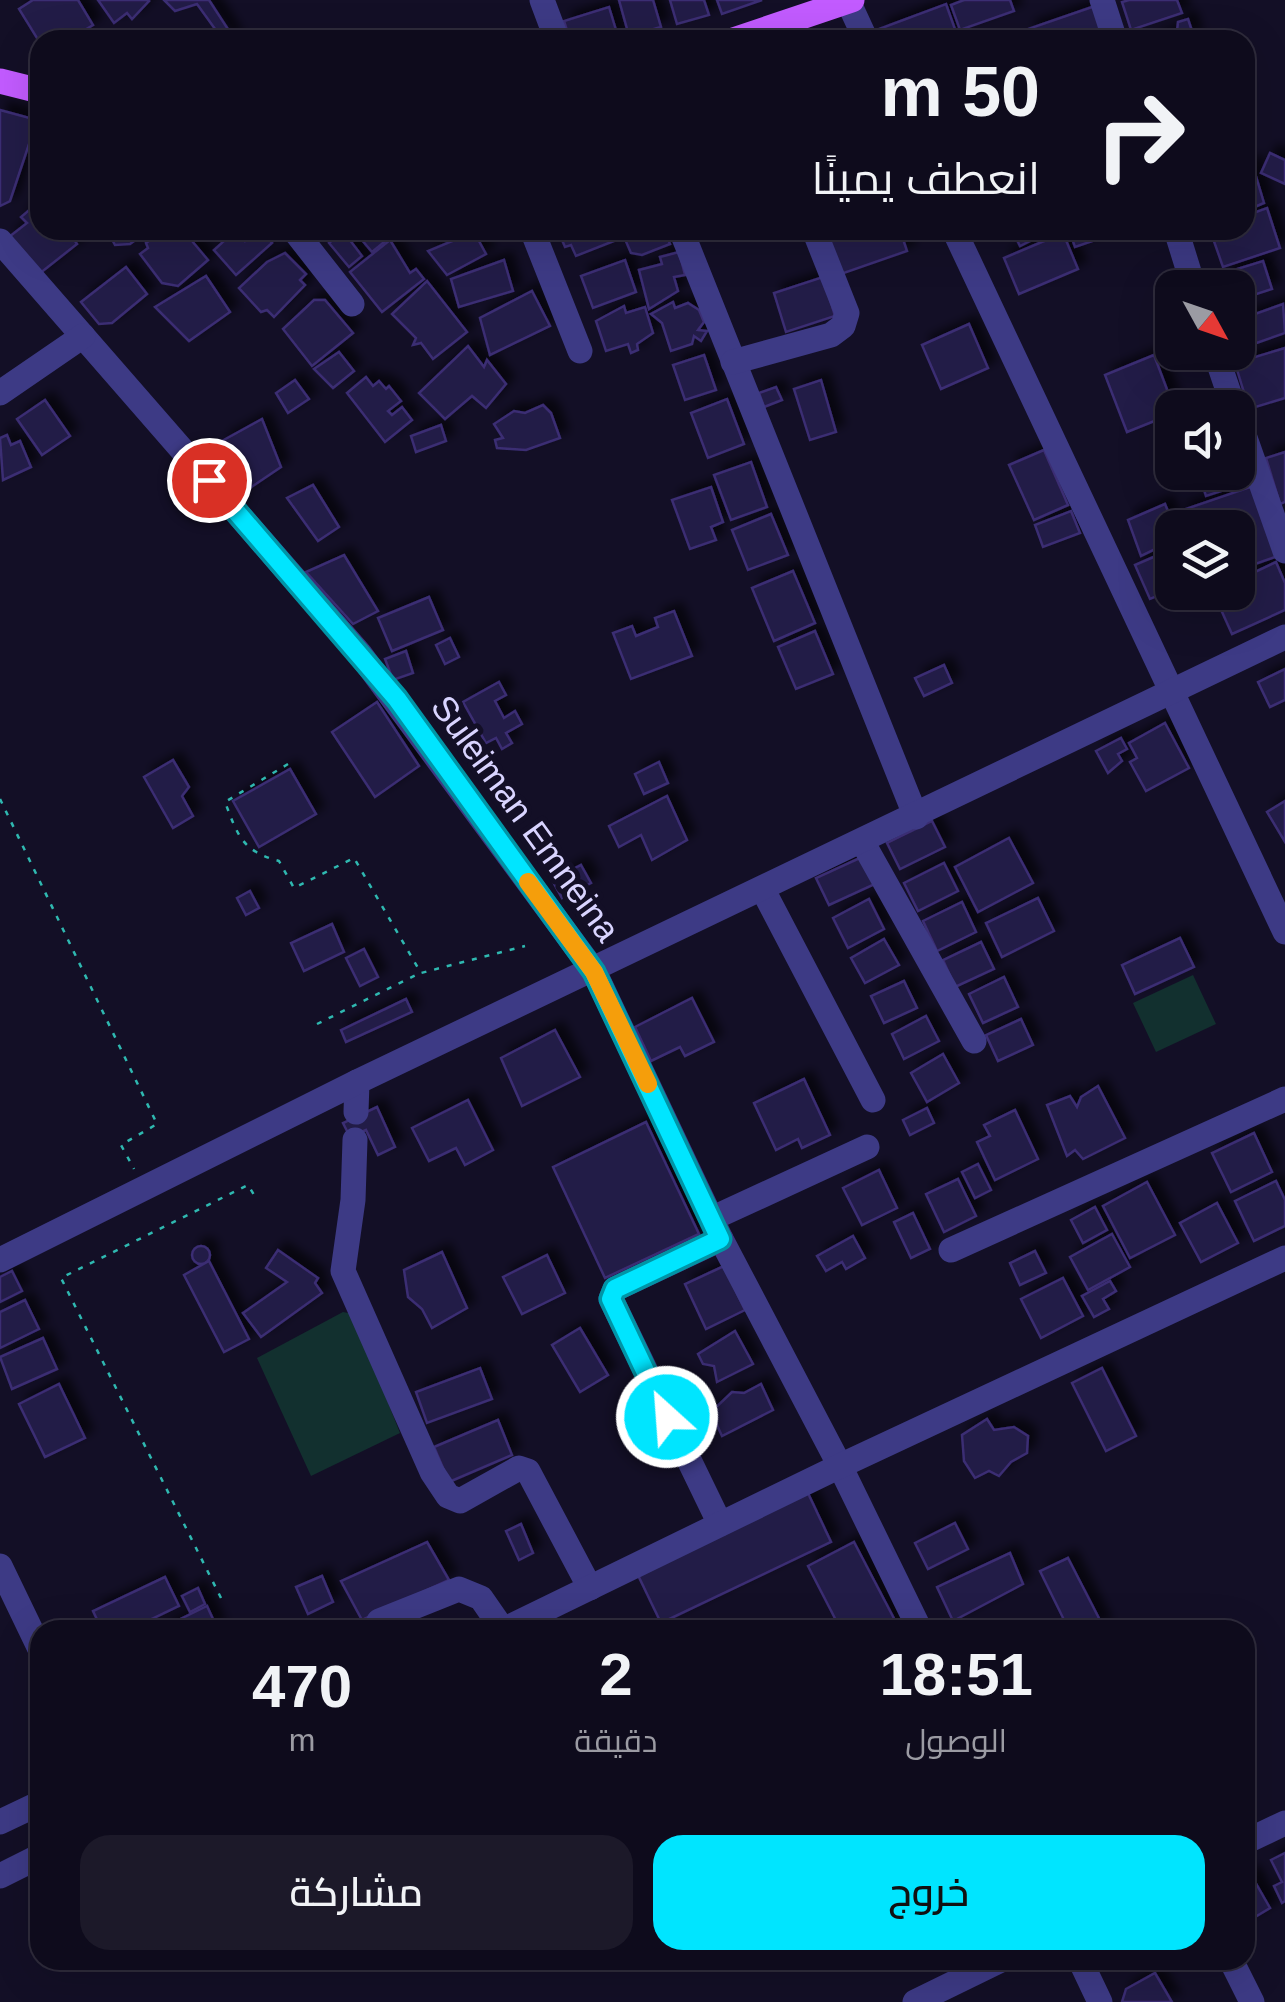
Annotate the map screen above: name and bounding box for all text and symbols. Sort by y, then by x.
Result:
text: 50 m [880,53,1040,131]
icon: right [1075,70,1205,200]
text: انعطف يمينًا [811,153,1040,204]
north arrow [1155,270,1255,370]
map controls [1155,270,1255,610]
button: sound [1155,390,1255,490]
pin [167,438,252,523]
icon: arrive [182,453,237,508]
button: layers [1155,510,1255,610]
street label: Suleiman Emneina [424,688,628,949]
position arrow [615,1365,719,1469]
text: 2 [599,1641,633,1708]
text: 18:51 [879,1641,1033,1708]
text: 470 [252,1653,352,1720]
text: m [289,1722,315,1758]
text: دقيقة [574,1723,657,1759]
text: الوصول [905,1723,1007,1759]
button: مشاركة [80,1835,633,1950]
button: خروج [653,1835,1205,1950]

